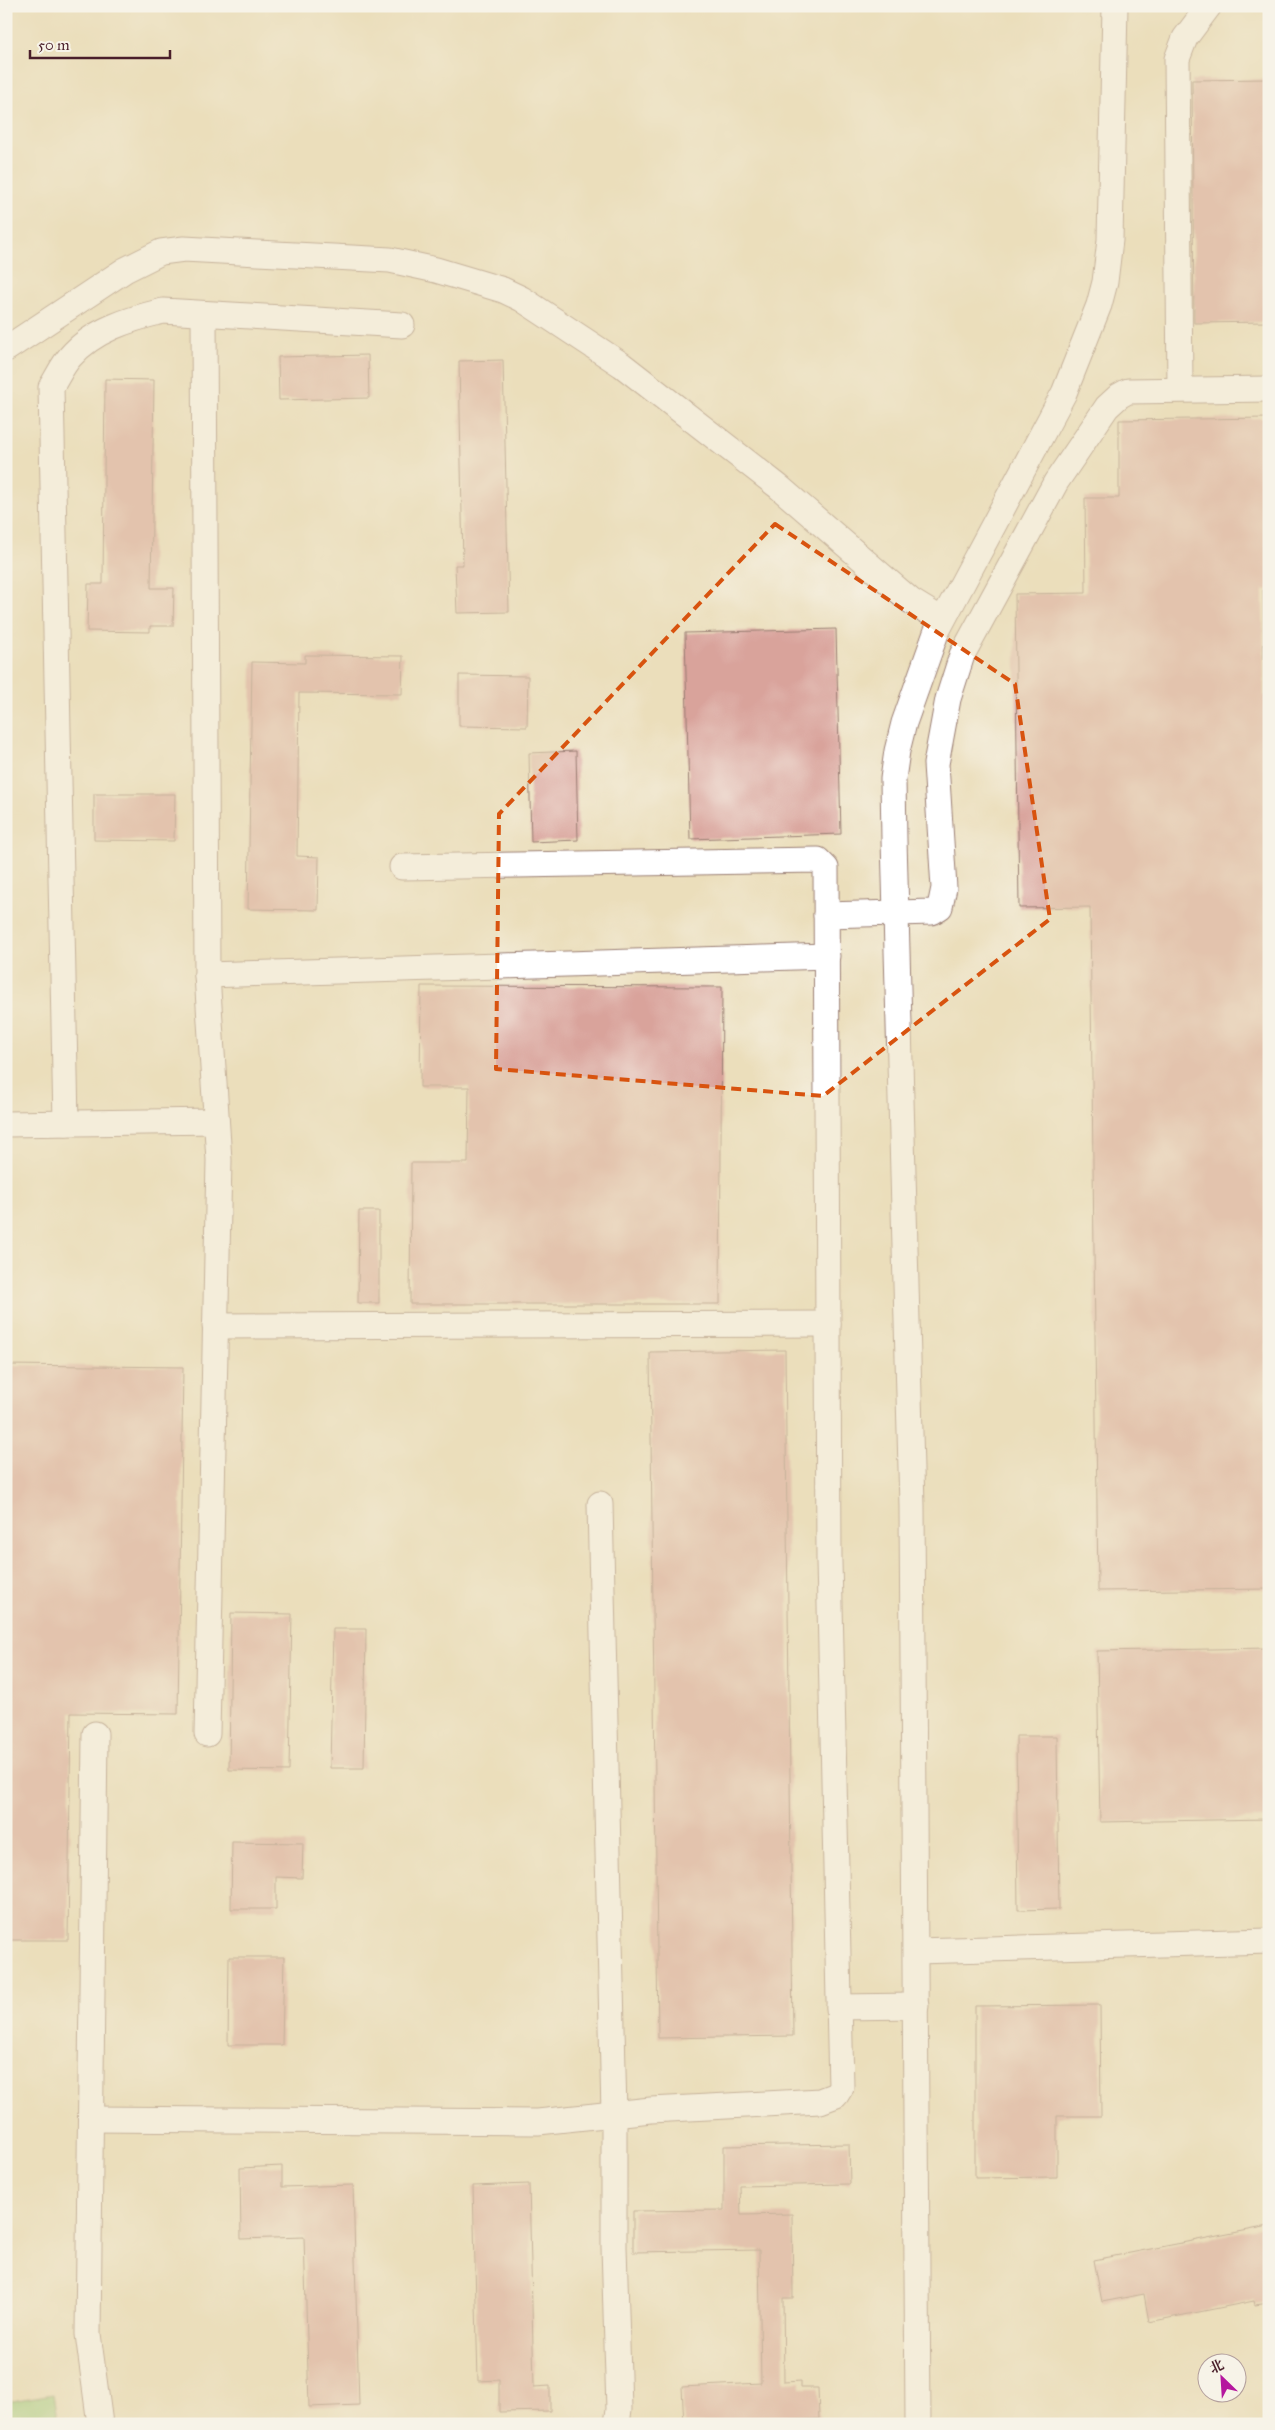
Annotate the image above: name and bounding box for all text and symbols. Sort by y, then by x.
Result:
scale bar [30,28,170,60]
text: 50 m [38,36,70,54]
north arrow [1198,2352,1248,2402]
text: 北 [1207,2356,1227,2377]

